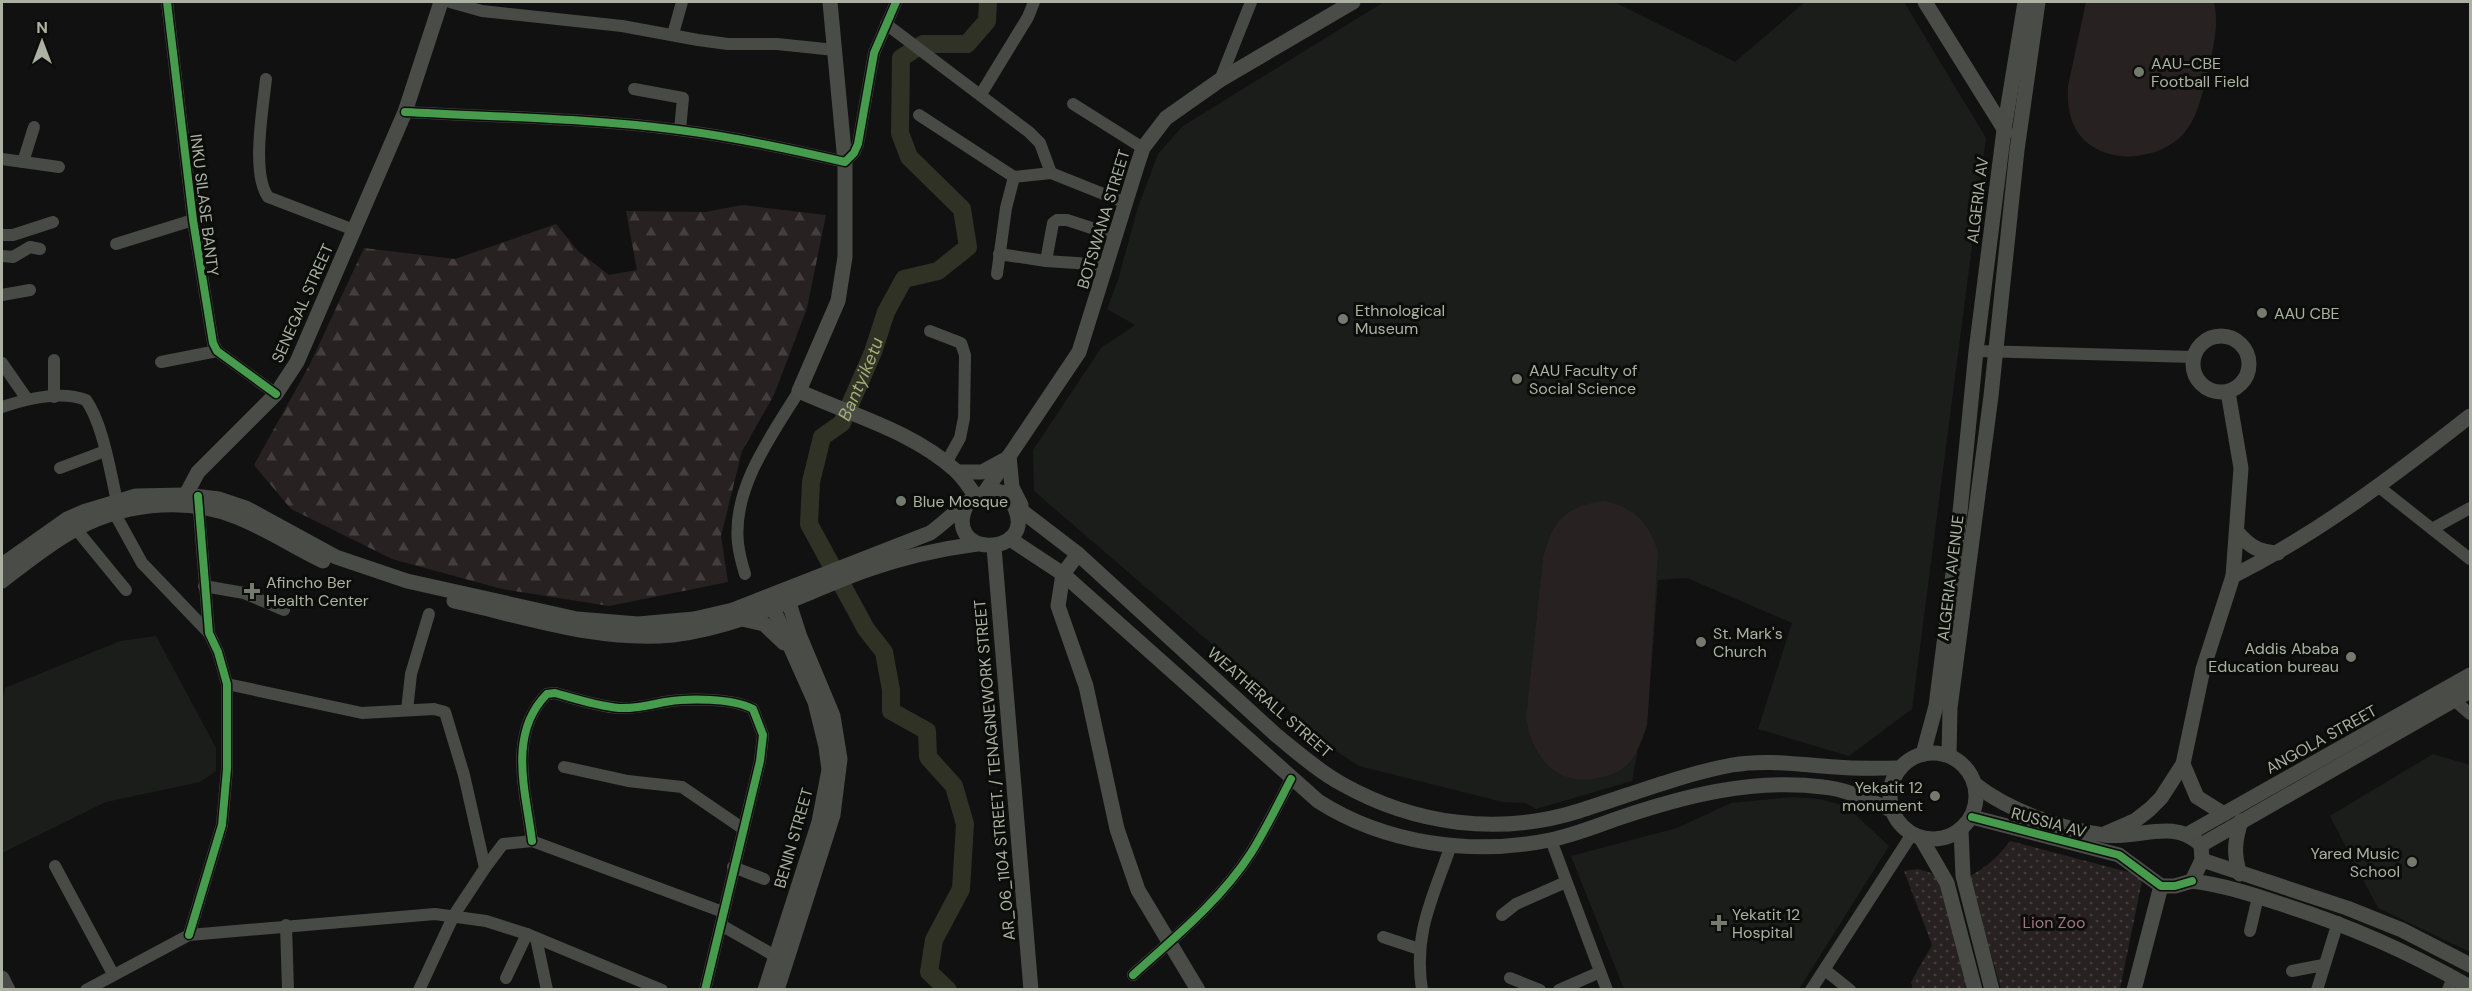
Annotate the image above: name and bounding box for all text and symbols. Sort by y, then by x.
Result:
north arrow [12,12,72,72]
text: N [36,17,48,38]
place label: AAU-CBE Football Field [2151,53,2249,92]
marker: AAU-CBE Football Field [2132,65,2146,79]
street label: INKU SILASE BANTY [185,133,224,277]
street label: BOTSWANA STREET [1072,147,1135,291]
street label: ALGERIA AV [1962,155,1993,245]
street label: SENEGAL STREET [267,240,338,366]
place label: Ethnological Museum [1355,300,1445,339]
place label: AAU CBE [2274,303,2340,324]
marker: AAU CBE [2255,306,2269,320]
marker: Ethnological Museum [1336,312,1350,326]
water label: Bantyiketu [832,334,889,425]
place label: AAU Faculty of Social Science [1529,360,1637,399]
marker: AAU Faculty of Social Science [1510,372,1524,386]
place label: Blue Mosque [913,491,1008,512]
marker: Blue Mosque [894,494,908,508]
street label: ALGERIA AVENUE [1932,514,1969,642]
place label: Afincho Ber Health Center [266,572,369,611]
marker: Afincho Ber Health Center [243,582,261,600]
street label: AR_06_1104 STREET. / TENAGNEWORK STREET [969,599,1020,941]
place label: St. Mark's Church [1713,623,1783,662]
marker: St. Mark's Church [1694,635,1708,649]
place label: Addis Ababa Education bureau [2208,638,2339,677]
street label: WEATHERALL STREET [1203,642,1336,762]
marker: Addis Ababa Education bureau [2344,650,2358,664]
street label: ANGOLA STREET [2262,700,2381,779]
place label: Yekatit 12 monument [1842,777,1923,816]
street label: BENIN STREET [769,786,818,891]
marker: Yekatit 12 monument [1928,789,1942,803]
street label: RUSSIA AV [2009,802,2089,843]
place label: Yared Music School [2311,843,2400,882]
marker: Yared Music School [2405,855,2419,869]
place label: Yekatit 12 Hospital [1732,904,1800,943]
park label: Lion Zoo [2023,912,2085,933]
marker: Yekatit 12 Hospital [1710,914,1728,932]

